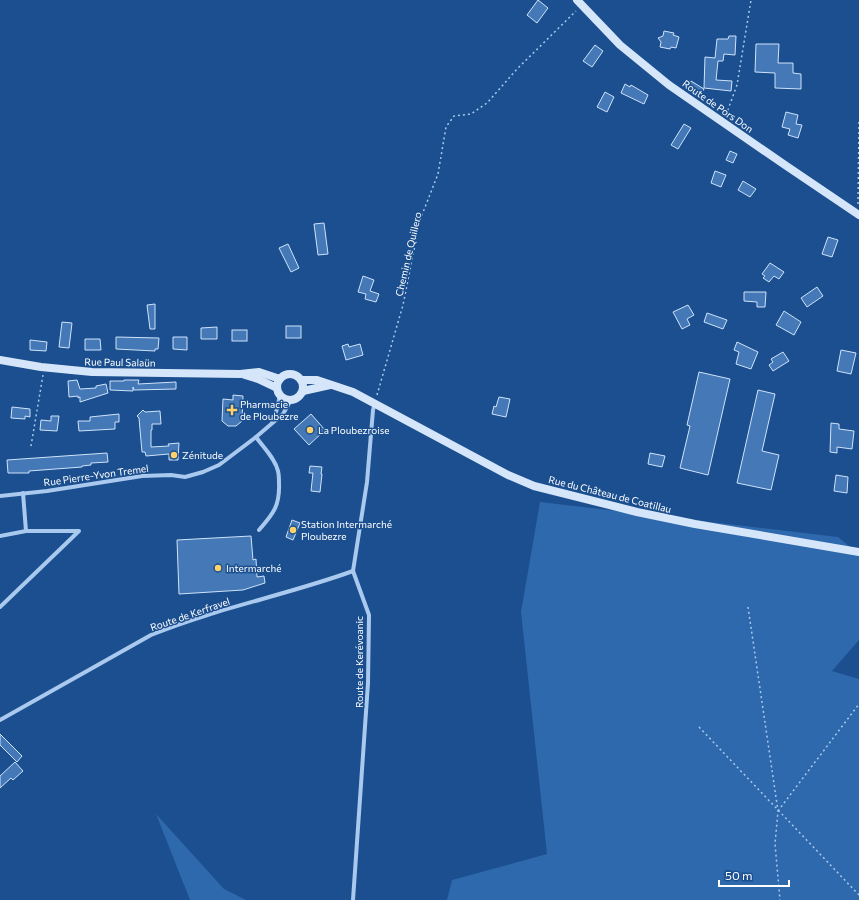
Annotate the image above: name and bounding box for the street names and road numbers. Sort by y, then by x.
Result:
street label: Route de Pors Don [680,77,756,135]
street label: Chemin de Quillero [392,211,424,297]
street label: Rue Paul Salaün [84,355,156,369]
street label: Rue Pierre-Yvon Tremel [43,462,149,488]
street label: Rue du Château de Coatillau [547,473,673,515]
street label: Route de Kerfravel [149,595,231,633]
street label: Route de Kerévoanic [353,616,365,708]

